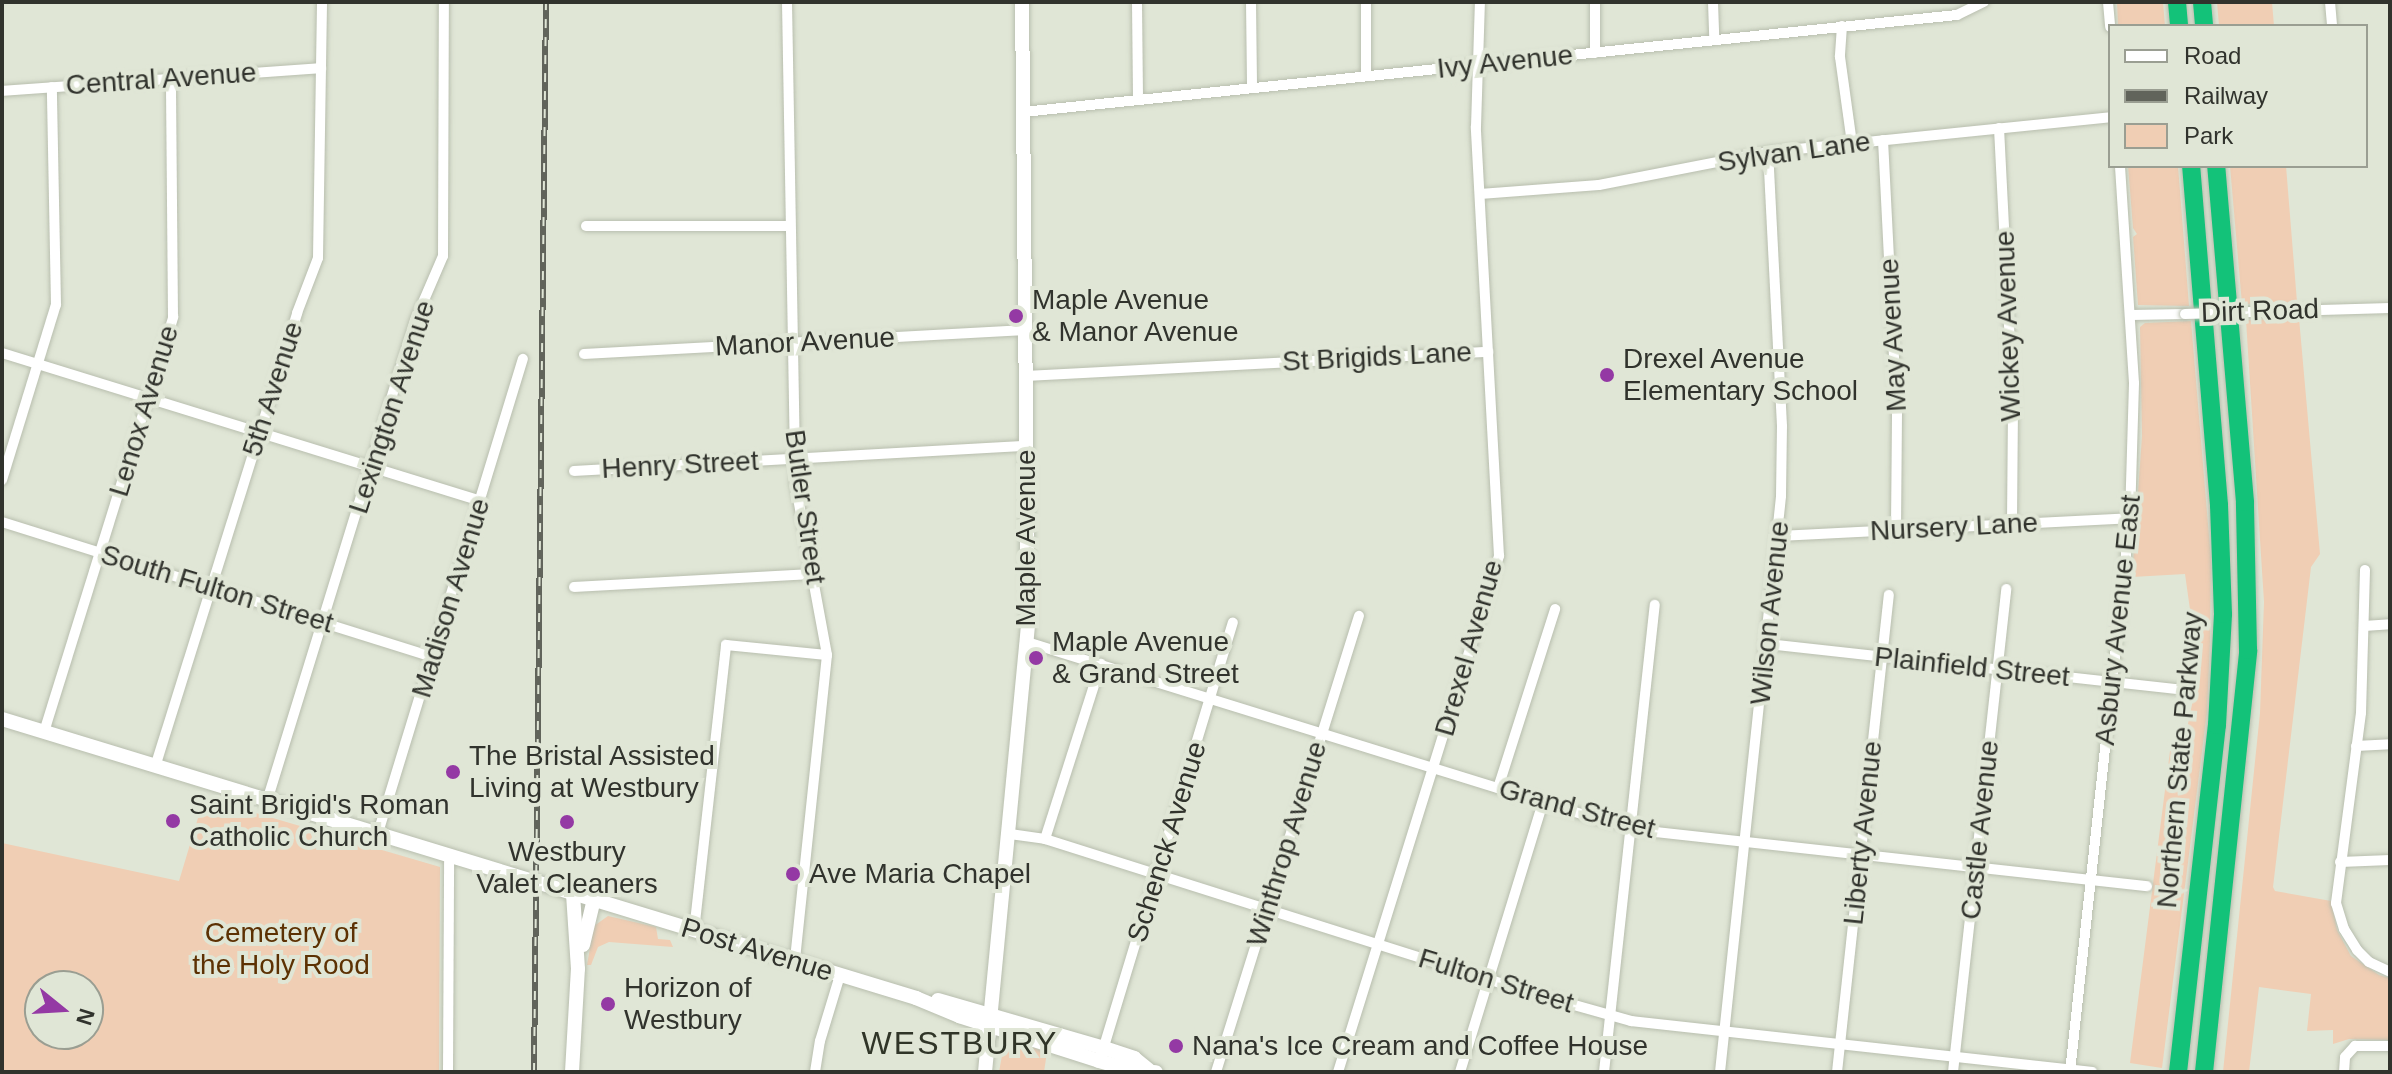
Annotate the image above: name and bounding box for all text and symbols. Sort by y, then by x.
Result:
legend [2108,24,2368,168]
street label: Ivy Avenue [1435,38,1575,86]
text: Road [2184,42,2241,69]
street label: Central Avenue [64,56,258,102]
text: Railway [2184,82,2268,109]
text: Park [2184,122,2233,149]
street label: Sylvan Lane [1715,125,1873,179]
street label: Wickey Avenue [1988,229,2028,423]
street label: May Avenue [1872,257,1914,413]
place label: Maple Avenue & Manor Avenue [1032,283,1240,349]
street label: Dirt Road [2200,292,2320,330]
street label: Lexington Avenue [341,295,443,519]
marker: Maple Avenue & Manor Avenue [1007,307,1025,325]
street label: 5th Avenue [235,317,311,461]
street label: Manor Avenue [713,320,897,364]
street label: Lenox Avenue [102,321,186,501]
street label: St Brigids Lane [1281,335,1473,379]
place label: Drexel Avenue Elementary School [1623,342,1858,408]
marker: Drexel Avenue Elementary School [1598,366,1616,384]
street label: Butler Street [778,428,832,586]
street label: Henry Street [601,444,759,486]
street label: Maple Avenue [1009,449,1043,627]
street label: Asbury Avenue East [2088,492,2148,748]
street label: Madison Avenue [405,494,497,702]
street label: Nursery Lane [1869,506,2039,548]
street label: Wilson Avenue [1744,519,1796,707]
street label: South Fulton Street [97,538,337,640]
street label: Drexel Avenue [1428,555,1510,741]
street label: Northern State Parkway [2150,610,2210,910]
place label: Maple Avenue & Grand Street [1052,625,1239,691]
street label: Plainfield Street [1873,640,2071,694]
marker: Maple Avenue & Grand Street [1027,649,1045,667]
street label: Schenck Avenue [1120,737,1214,947]
street label: Winthrop Avenue [1240,737,1334,951]
street label: Castle Avenue [1954,738,2006,922]
place label: The Bristal Assisted Living at Westbury [469,739,716,805]
street label: Liberty Avenue [1837,739,1889,927]
marker: The Bristal Assisted Living at Westbury [444,763,462,781]
street label: Grand Street [1495,772,1659,846]
place label: Saint Brigid's Roman Catholic Church [189,788,450,854]
marker: Saint Brigid's Roman Catholic Church [164,812,182,830]
marker: Westbury Valet Cleaners [558,813,576,831]
place label: Westbury Valet Cleaners [476,835,658,901]
place label: Ave Maria Chapel [809,857,1031,891]
marker: Ave Maria Chapel [784,865,802,883]
street label: Post Avenue [676,911,838,989]
park label: Cemetery of the Holy Rood [192,916,370,982]
street label: Fulton Street [1414,942,1578,1020]
north arrow [24,970,104,1050]
place label: Horizon of Westbury [624,971,752,1037]
marker: Horizon of Westbury [599,995,617,1013]
text: N [71,1006,100,1028]
district label: WESTBURY [862,1024,1058,1062]
place label: Nana's Ice Cream and Coffee House [1192,1029,1648,1063]
marker: Nana's Ice Cream and Coffee House [1167,1037,1185,1055]

